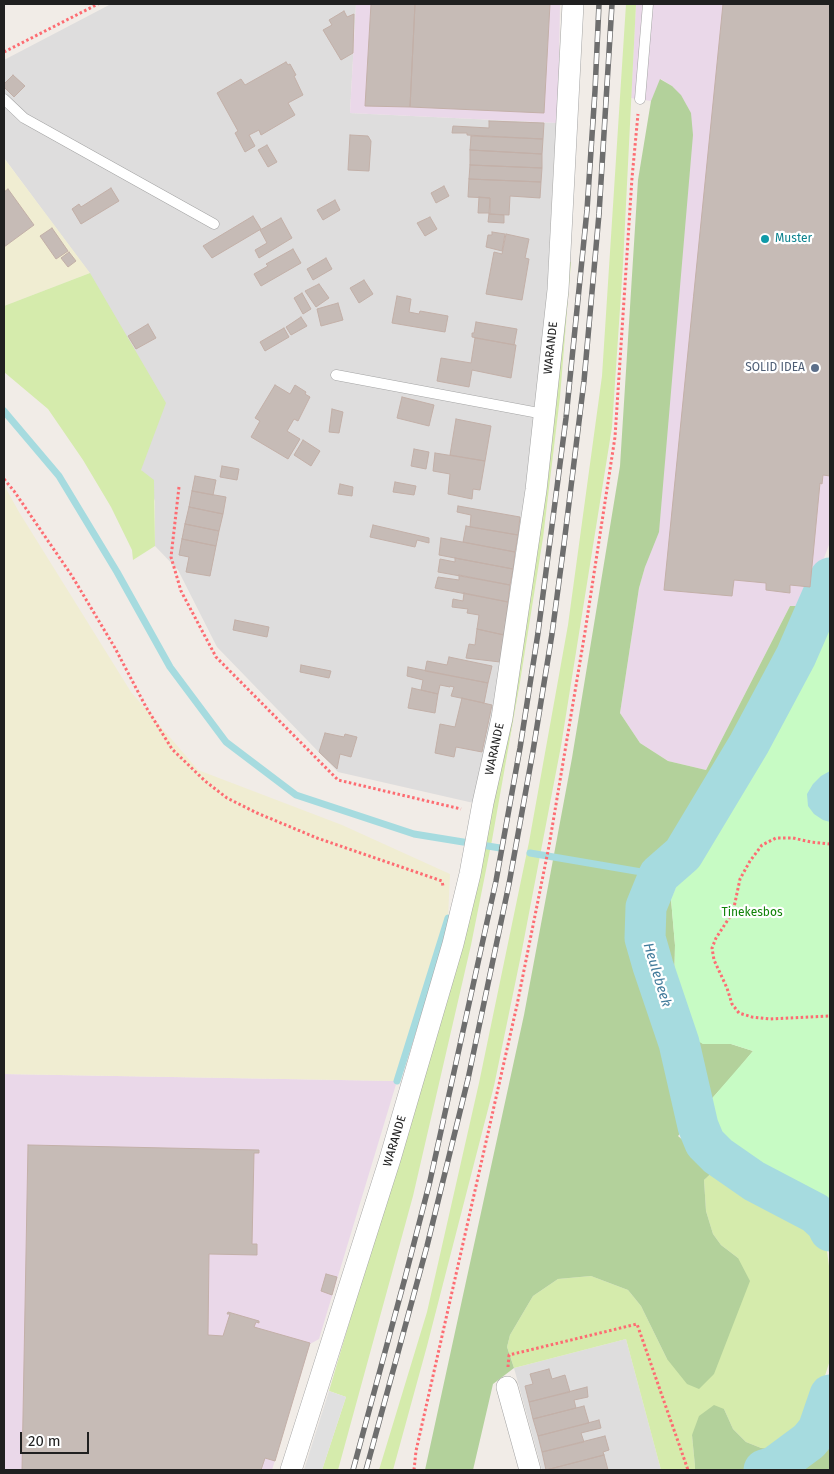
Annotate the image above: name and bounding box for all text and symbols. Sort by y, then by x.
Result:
place label: Muster [775,232,812,246]
marker: Muster [759,233,771,245]
street label: WARANDE [541,321,561,375]
place label: SOLID IDEA [745,361,805,375]
marker: SOLID IDEA [809,362,821,374]
street label: WARANDE [482,721,508,777]
park label: Tinekesbos [721,906,783,920]
water label: Heulebeek [639,941,675,1009]
street label: WARANDE [380,1113,410,1169]
scale bar [22,1422,91,1454]
text: 20 m [28,1432,61,1450]

